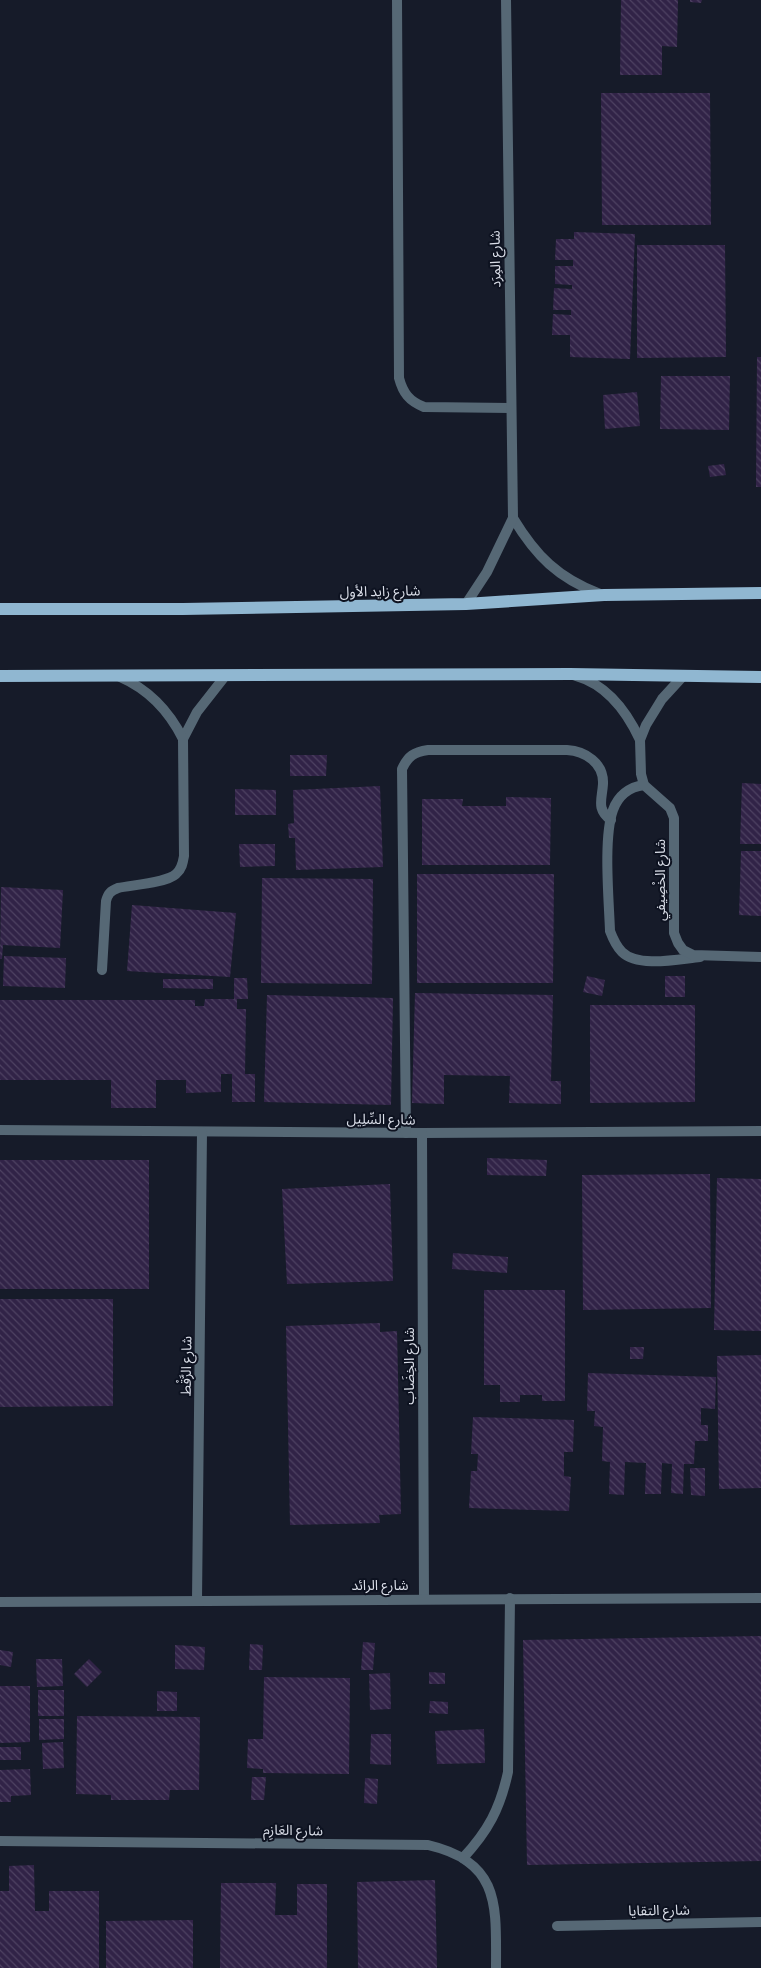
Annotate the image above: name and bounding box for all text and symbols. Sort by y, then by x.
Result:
street label: شارع المِرَد [487,230,506,288]
street label: شارع زايد الأول [340,582,421,603]
street label: شارع الخْصِيفي [652,839,671,921]
street label: شارع السِّلِيل [346,1110,416,1131]
street label: شارع الخِضَاب [401,1327,420,1405]
street label: شارع الرَّقْط [175,1336,198,1396]
street label: شارع الرائد [351,1577,409,1596]
street label: شارع العَازِم [263,1821,323,1842]
street label: شارع التقايا [628,1901,690,1922]

